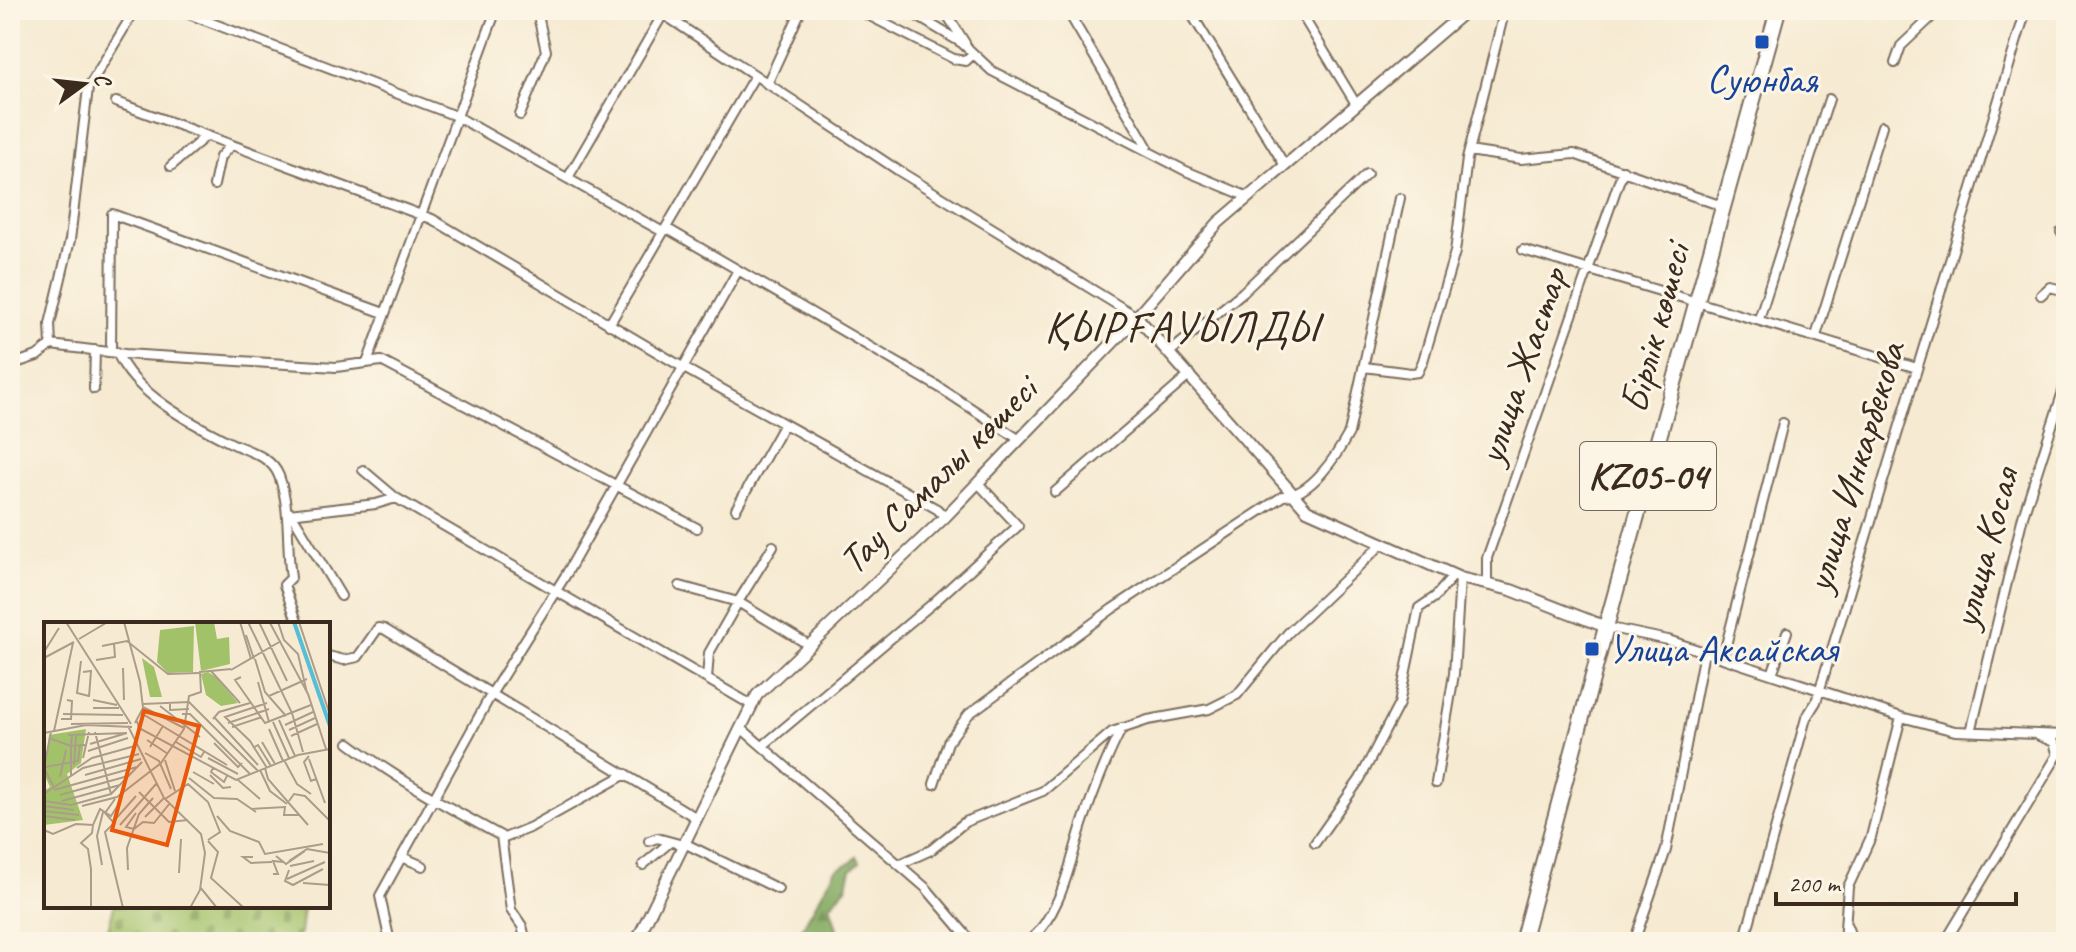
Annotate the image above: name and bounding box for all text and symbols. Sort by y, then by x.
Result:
marker: Суюнбая [1753,33,1771,51]
north arrow [44,44,124,124]
place label: Суюнбая [1706,54,1819,104]
text: С [87,70,118,91]
street label: Бірлік көшесі [1608,234,1703,418]
street label: улица Жастар [1465,259,1580,472]
district label: ҚЫРҒАУЫЛДЫ [1044,300,1324,355]
street label: улица Инкарбекова [1793,334,1917,600]
street label: Тау Самалы көшесі [828,362,1051,585]
road number: KZ05-04 [1580,442,1716,510]
street label: улица Косая [1939,460,2031,635]
inset map [44,622,330,908]
place label: Улица Аксайская [1608,624,1840,674]
marker: Улица Аксайская [1583,640,1601,658]
scale bar [1776,856,2016,906]
text: 200 m [1788,869,1842,899]

